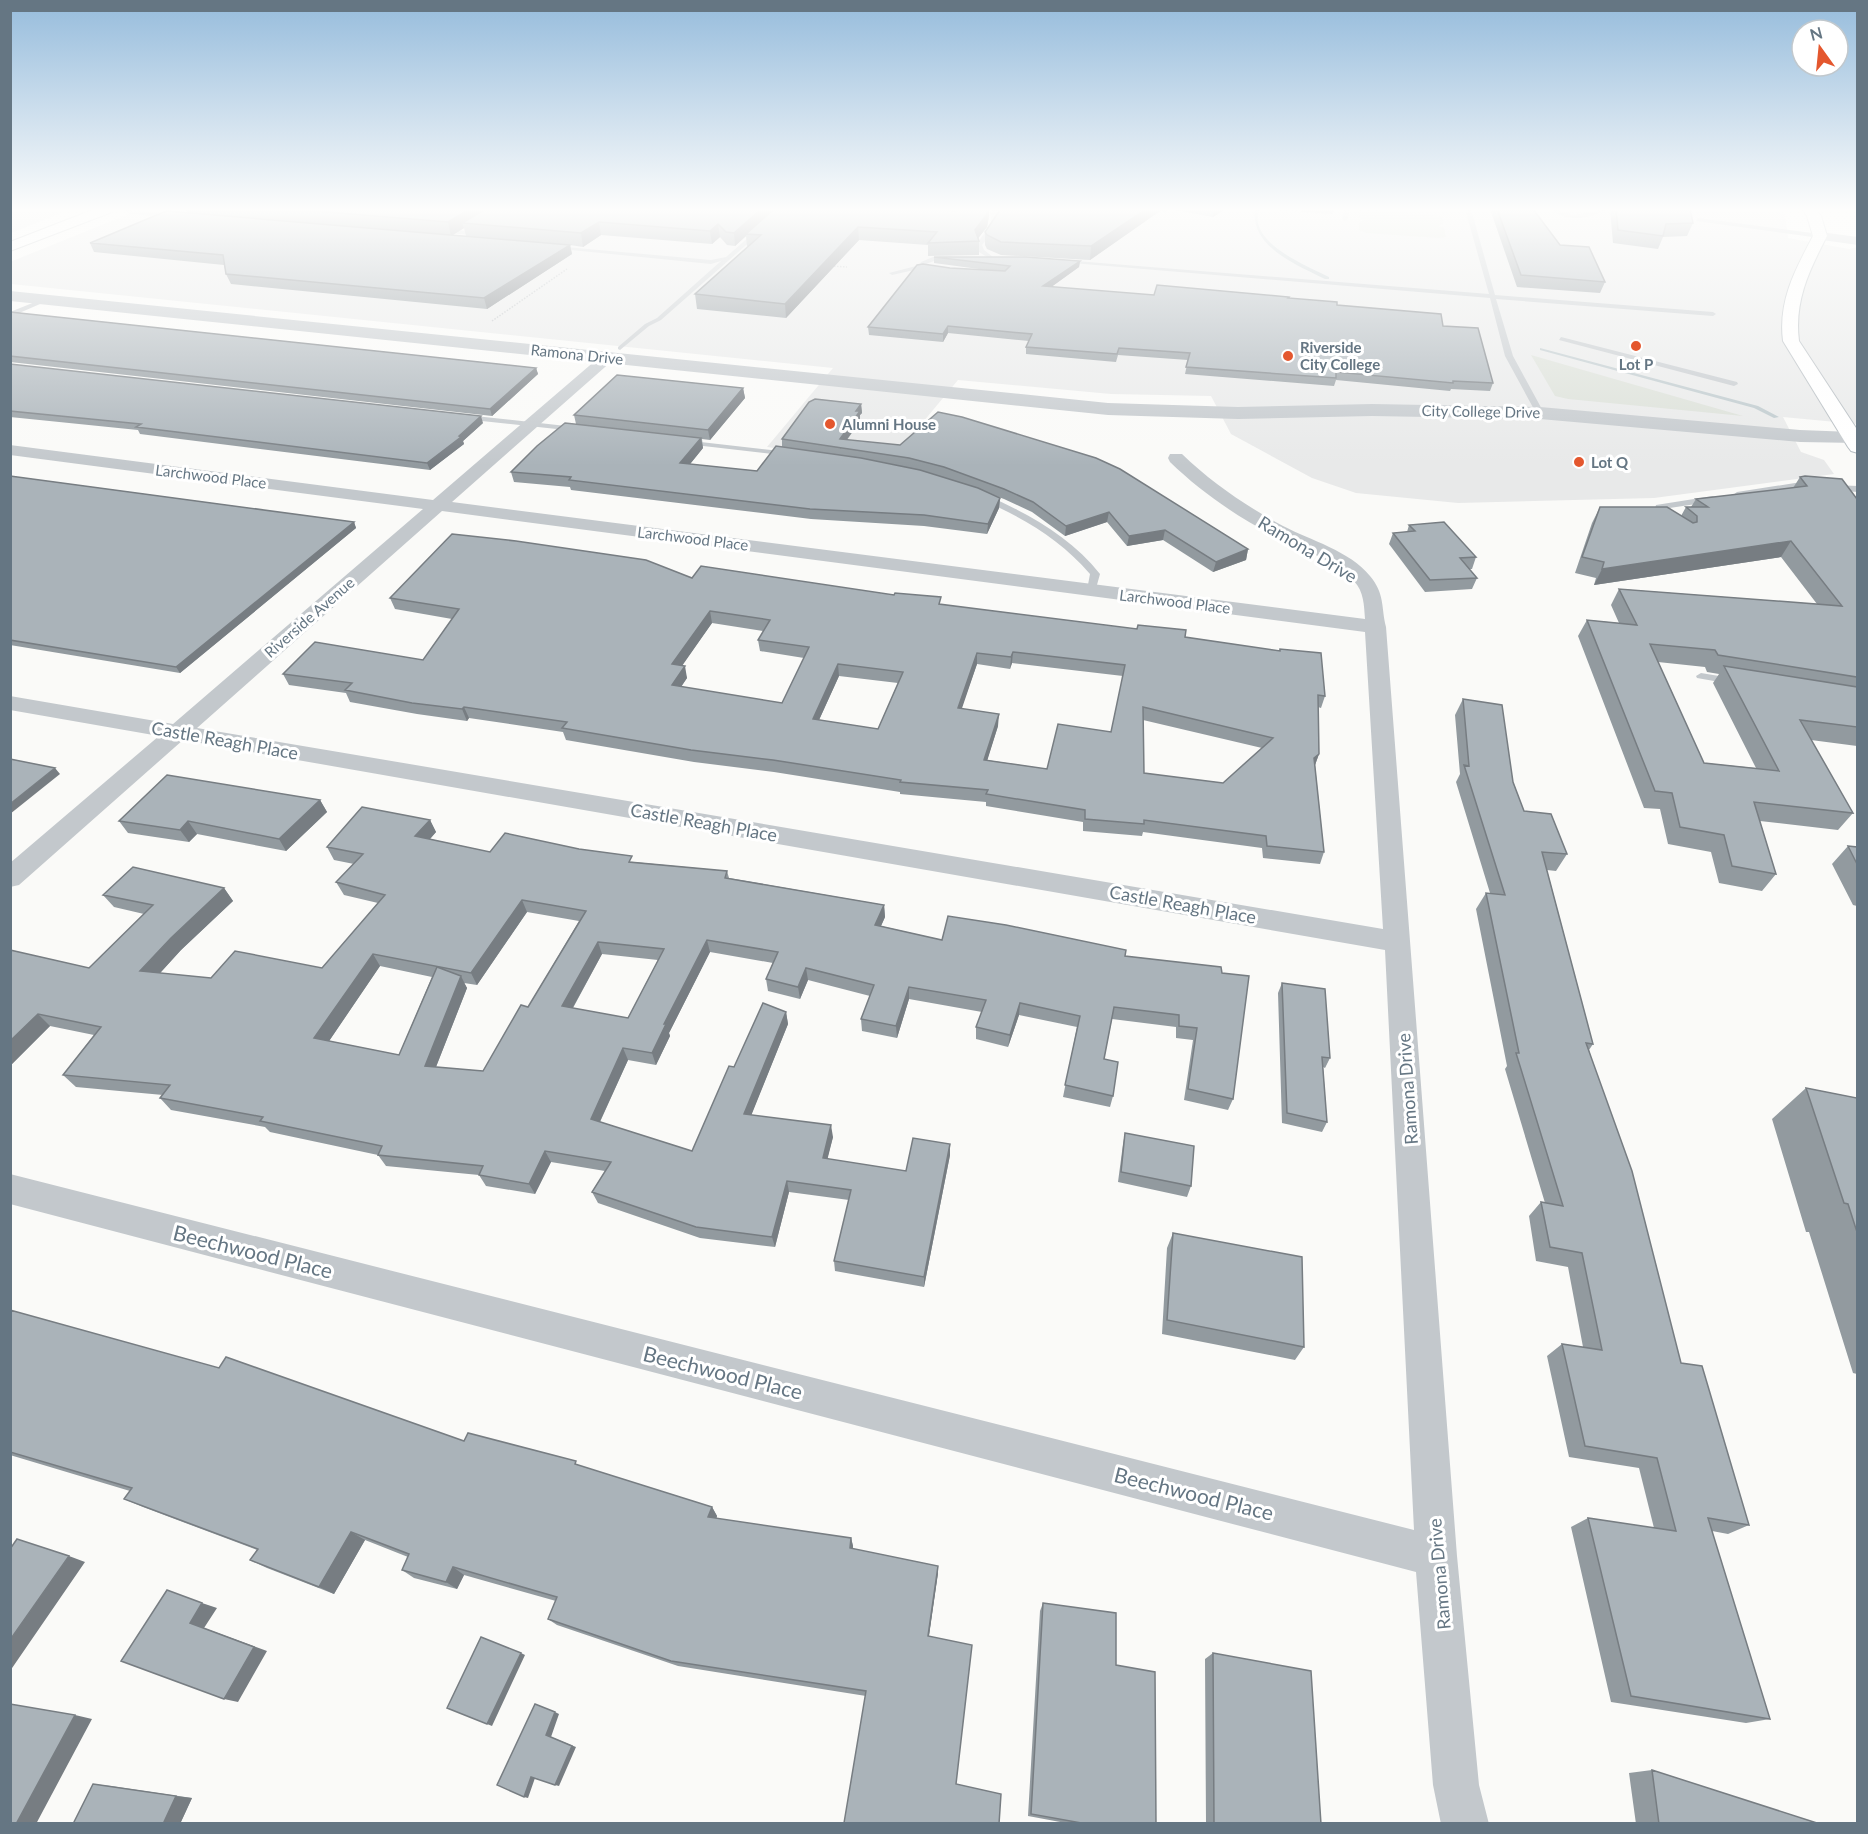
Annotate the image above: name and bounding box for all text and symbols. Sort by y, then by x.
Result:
north arrow [1790,18,1850,78]
text: N [1808,22,1824,44]
place label: Riverside City College [1300,338,1380,373]
marker: Lot P [1629,339,1643,353]
street label: Ramona Drive [530,340,624,368]
marker: Riverside City College [1281,349,1295,363]
place label: Lot P [1619,355,1653,373]
street label: City College Drive [1421,401,1541,421]
place label: Alumni House [841,415,936,433]
marker: Alumni House [823,417,837,431]
place label: Lot Q [1591,453,1629,471]
marker: Lot Q [1572,455,1586,469]
street label: Larchwood Place [154,460,268,492]
street label: Ramona Drive [1254,511,1362,587]
street label: Larchwood Place [636,522,750,554]
street label: Riverside Avenue [260,573,358,661]
street label: Larchwood Place [1118,585,1232,617]
street label: Castle Reagh Place [150,716,300,764]
street label: Castle Reagh Place [629,798,779,846]
street label: Castle Reagh Place [1108,880,1258,928]
street label: Ramona Drive [1392,1033,1422,1145]
street label: Beechwood Place [171,1219,335,1283]
street label: Beechwood Place [641,1340,805,1404]
street label: Beechwood Place [1112,1461,1276,1525]
street label: Ramona Drive [1423,1517,1455,1631]

